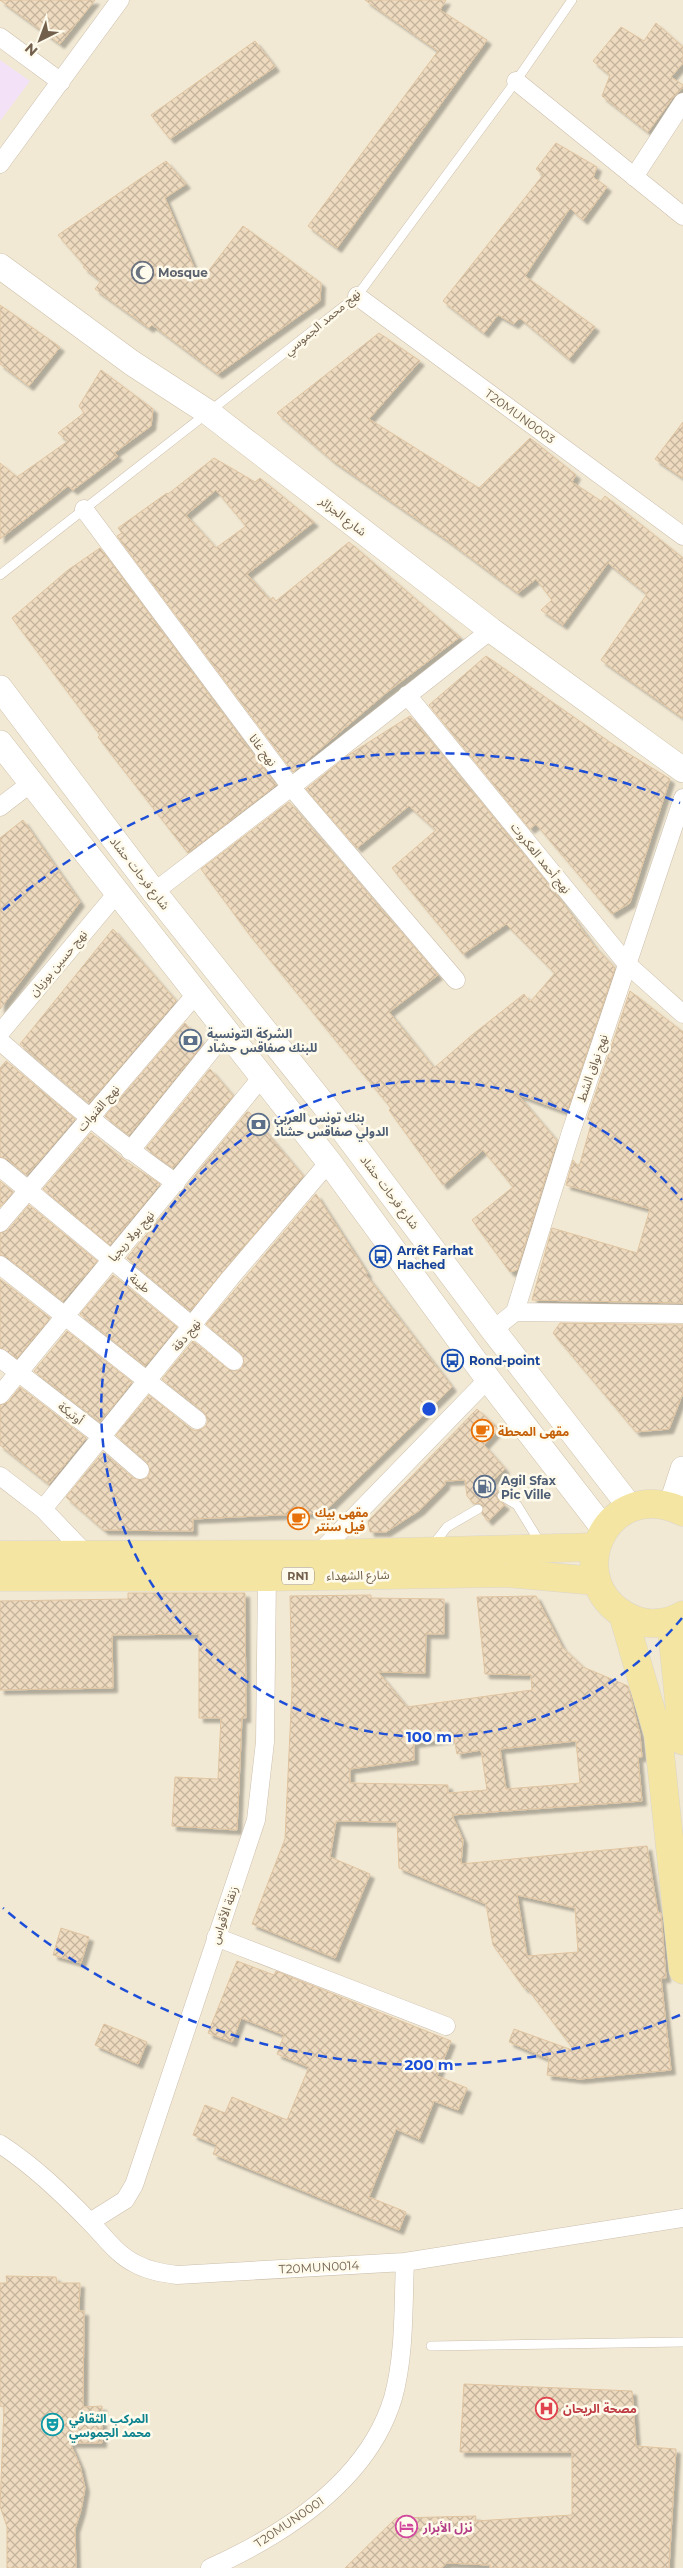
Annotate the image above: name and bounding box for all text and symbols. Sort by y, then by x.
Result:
north arrow [15,15,65,65]
text: N [21,39,42,60]
mosque icon: Mosque [130,260,154,284]
place label: Mosque [158,265,208,280]
street label: نهج محمد الجموسي [281,286,365,360]
street label: T20MUN0003 [482,386,558,447]
street label: شارع الجزائر [315,492,369,541]
street label: نهج غانا [244,731,280,770]
street label: نهج أحمد العكروت [506,819,574,898]
street label: شارع فرحات حشاد [105,834,173,914]
street label: نهج حسين بوزيان [26,927,92,1001]
place label: الشركة التونسية للبنك صفاقس حشاد [207,1026,317,1055]
bank icon: الشركة التونسية للبنك صفاقس حشاد [179,1028,203,1052]
street label: نهج نواق الشط [573,1032,612,1104]
street label: نهج القنوات [74,1082,124,1136]
place label: بنك تونس العربي الدولي صفاقس حشاد [274,1110,389,1141]
bank icon: بنك تونس العربي الدولي صفاقس حشاد [246,1112,270,1136]
street label: شارع فرحات حشاد [356,1152,423,1233]
street label: نهج بولا ريجيا [105,1207,159,1266]
place label: Arrêt Farhat Hached [396,1243,474,1272]
bus stop icon: Arrêt Farhat Hached [369,1245,393,1269]
street label: طينة [126,1270,153,1296]
street label: نهج دقة [168,1316,205,1355]
bus stop icon: Rond-point [441,1348,465,1372]
place label: Rond-point [469,1353,541,1368]
street label: أوتيكة [55,1399,87,1428]
centre of rings [420,1400,438,1418]
cafe icon: مقهى المحطة [470,1419,494,1443]
place label: مقهى المحطة [498,1424,569,1439]
place label: Agil Sfax Pic Ville [500,1473,557,1502]
fuel station icon: Agil Sfax Pic Ville [473,1475,497,1499]
place label: مقهى بيك فيل سنتر [314,1505,369,1534]
cafe icon: مقهى بيك فيل سنتر [287,1507,311,1531]
street label: شارع الشهداء [326,1567,390,1585]
road number: RN1 [282,1568,314,1584]
text: 100 m [406,1727,452,1746]
street label: زنقة الأقواس [207,1884,241,1946]
text: 200 m [404,2055,454,2074]
street label: T20MUN0014 [278,2257,360,2277]
hospital icon: مصحة الريحان [535,2396,559,2420]
place label: مصحة الريحان [563,2401,637,2416]
place label: المركب الثقافي محمد الجموسي [69,2411,151,2442]
theatre icon: المركب الثقافي محمد الجموسي [41,2413,65,2437]
street label: T20MUN0001 [251,2493,327,2551]
hotel icon: نزل الأبرار [395,2515,419,2539]
place label: نزل الأبرار [422,2520,473,2535]

